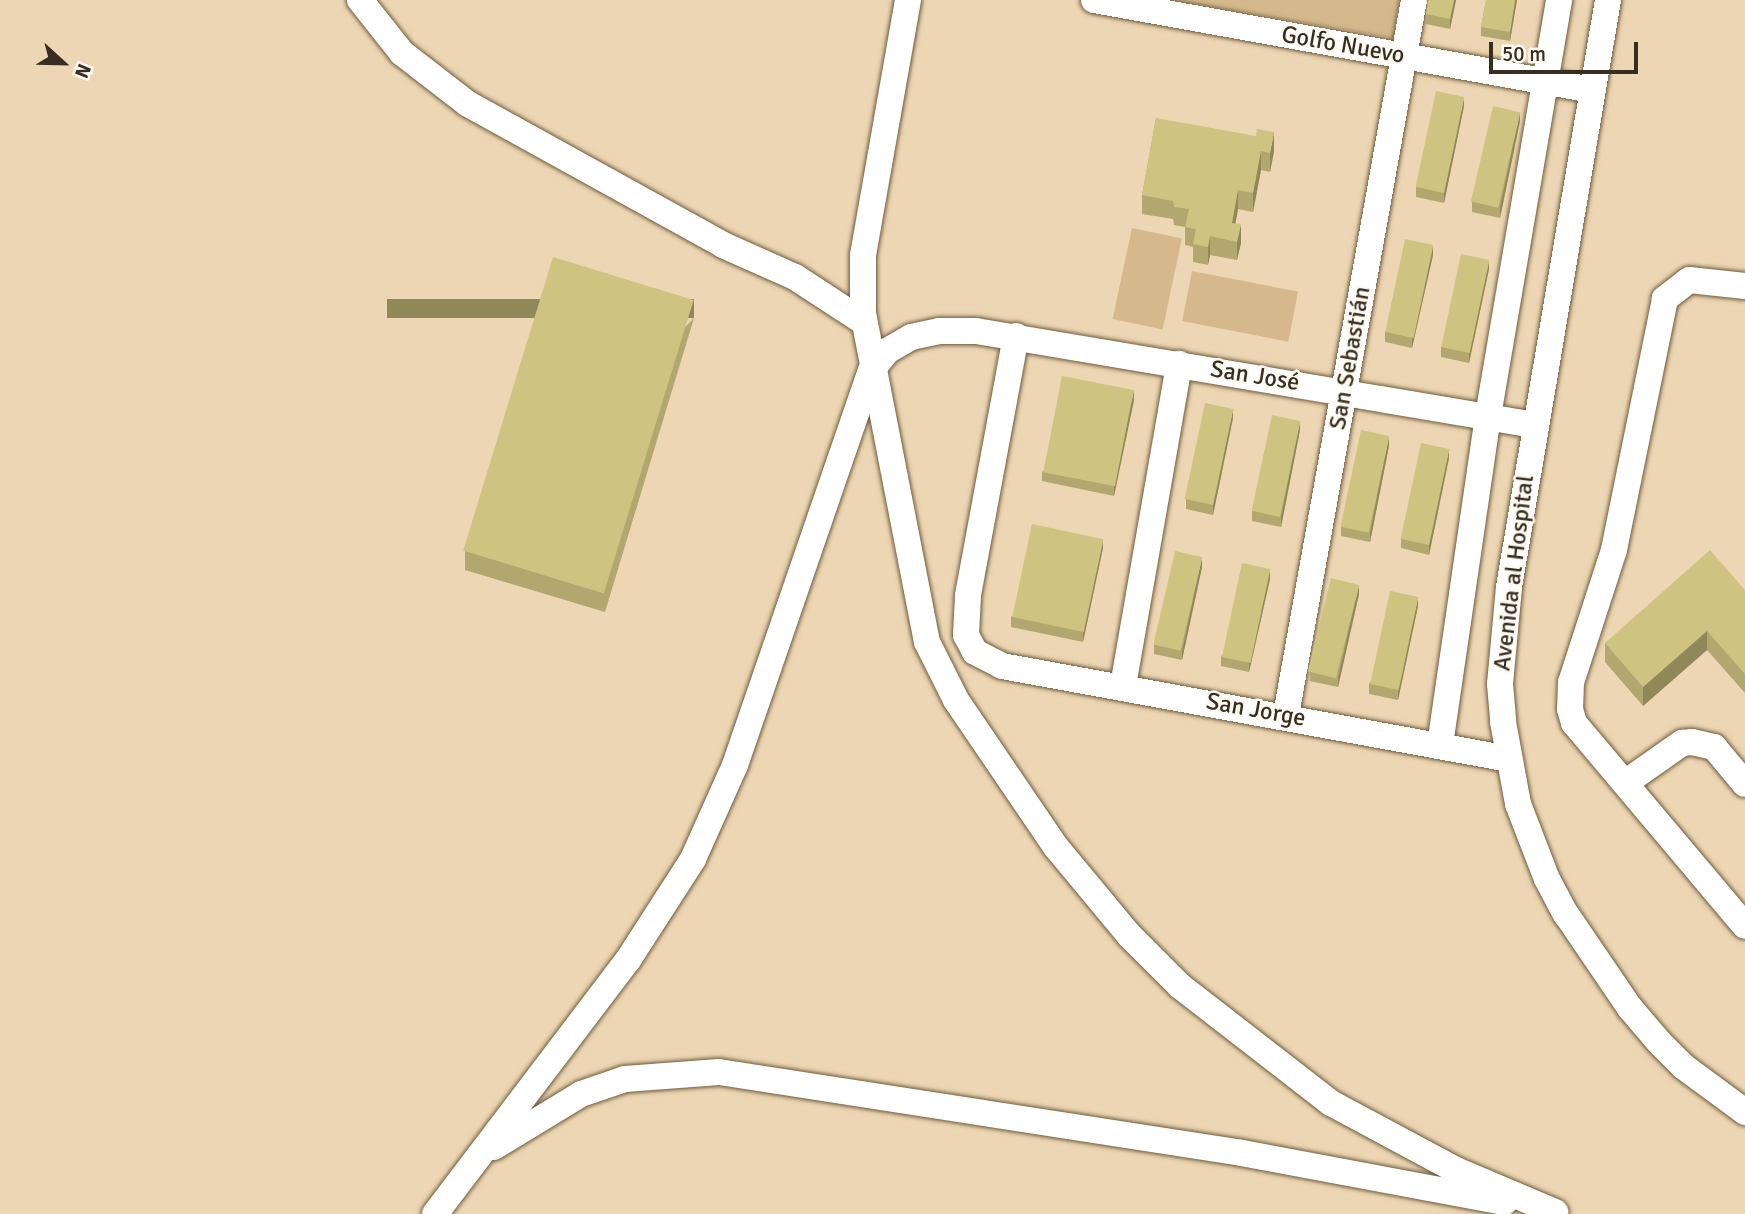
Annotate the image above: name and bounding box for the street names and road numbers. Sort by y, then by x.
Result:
street label: Golfo Nuevo [1279,20,1407,70]
street label: San Sebastián [1323,284,1377,432]
street label: San José [1208,355,1302,397]
street label: Avenida al Hospital [1488,473,1540,673]
street label: San Jorge [1204,687,1308,733]

